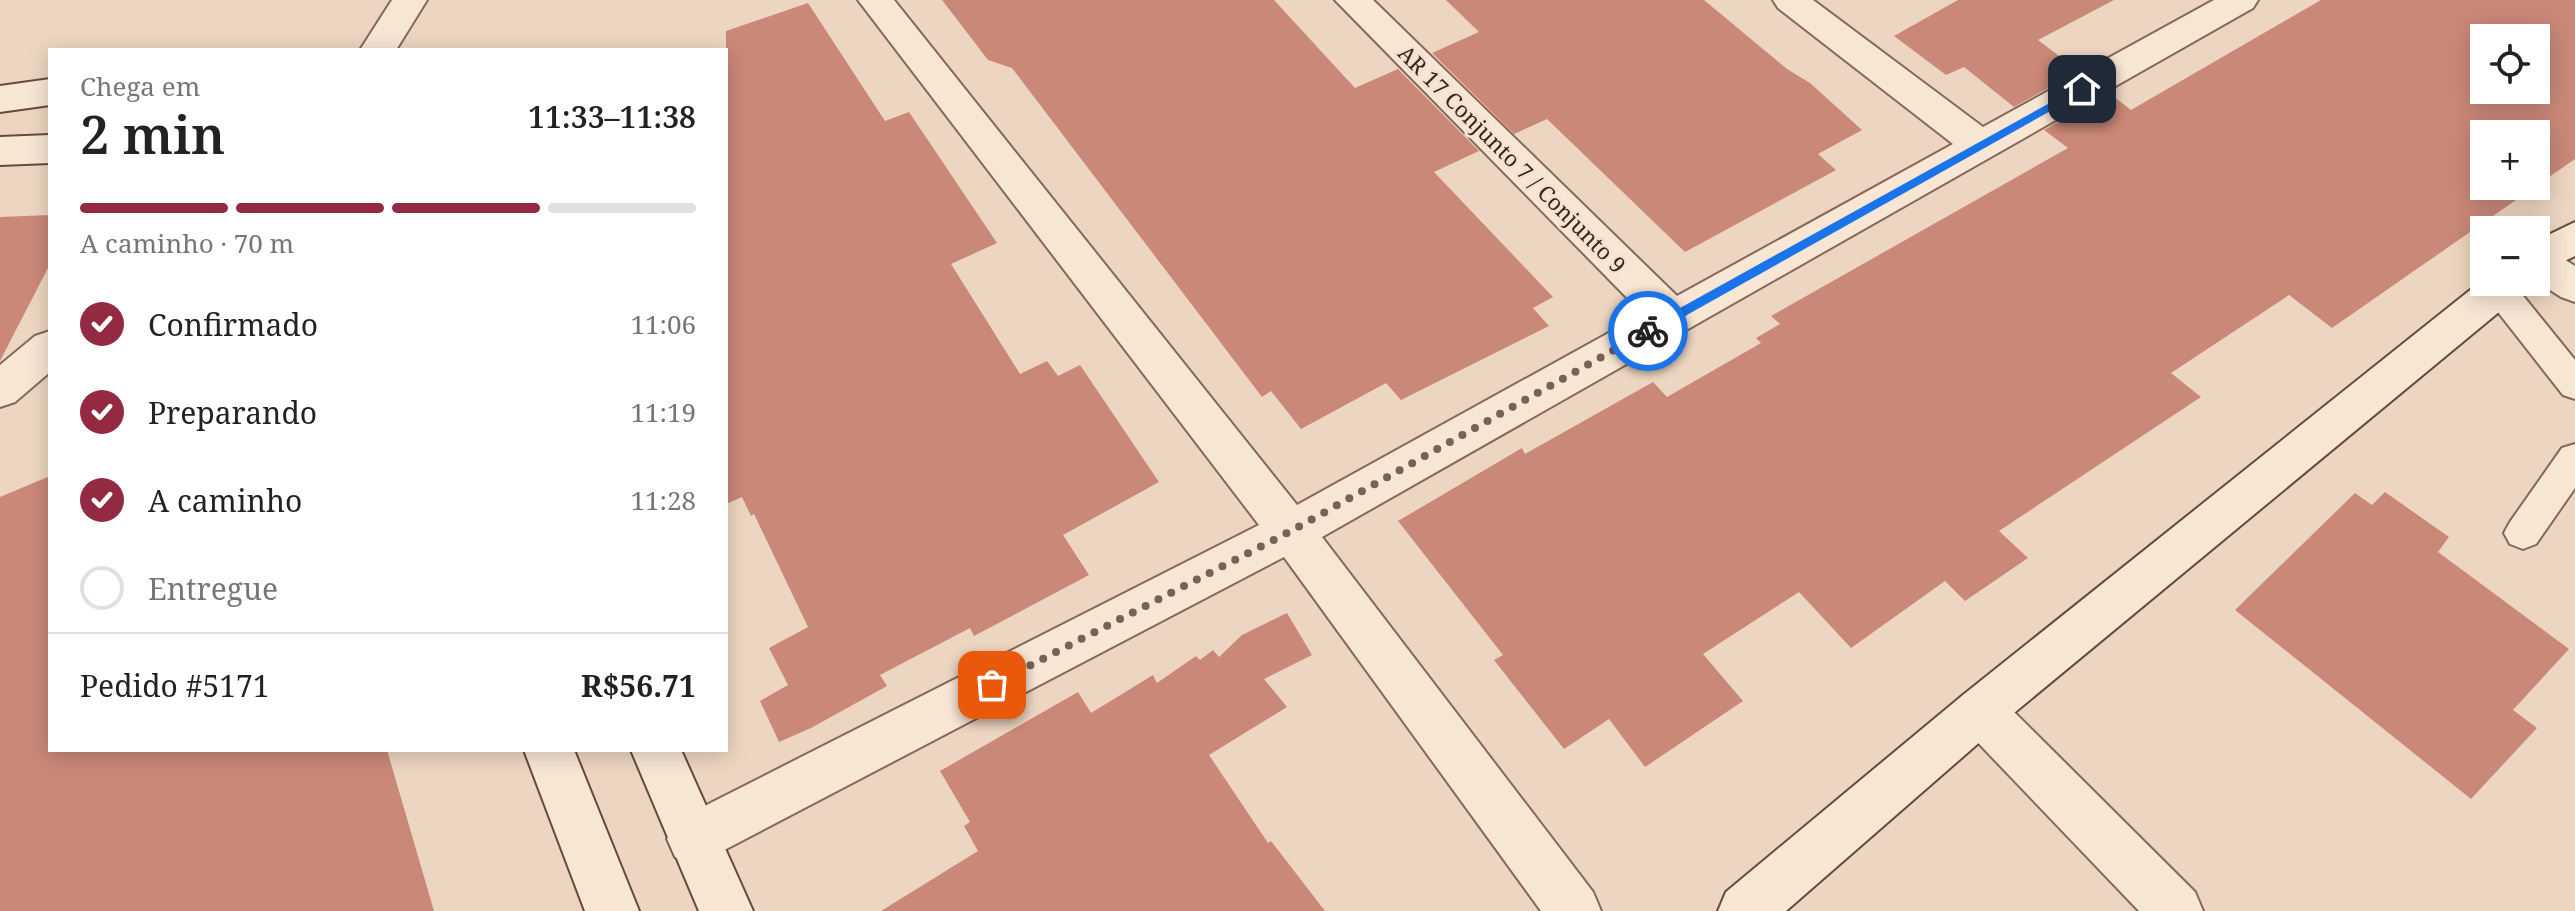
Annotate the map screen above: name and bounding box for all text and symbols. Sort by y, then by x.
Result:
map controls [2470,24,2550,296]
button: locate [2470,24,2550,104]
street label: AR 17 Conjunto 7 / Conjunto 9 [1392,38,1633,279]
pin [2048,55,2116,123]
icon: home [2060,67,2104,111]
text: Chega em [80,68,200,104]
text: 11:33–11:38 [528,96,696,137]
text: 2 min [80,98,225,169]
button: + [2470,120,2550,200]
button: − [2470,216,2550,296]
text: A caminho · 70 m [80,225,294,261]
courier [1608,291,1688,371]
icon: check [80,302,124,346]
text: Confirmado [148,304,318,345]
text: 11:06 [630,306,696,342]
icon: bike [1626,309,1670,353]
icon: check [80,390,124,434]
text: Preparando [148,392,317,433]
text: 11:19 [630,394,696,430]
icon: check [80,478,124,522]
text: A caminho [148,480,302,521]
text: 11:28 [630,482,696,518]
text: Entregue [148,568,278,609]
pin [958,651,1026,719]
icon: bag [970,663,1014,707]
text: Pedido #5171 [80,665,270,706]
text: R$56.71 [581,665,696,706]

